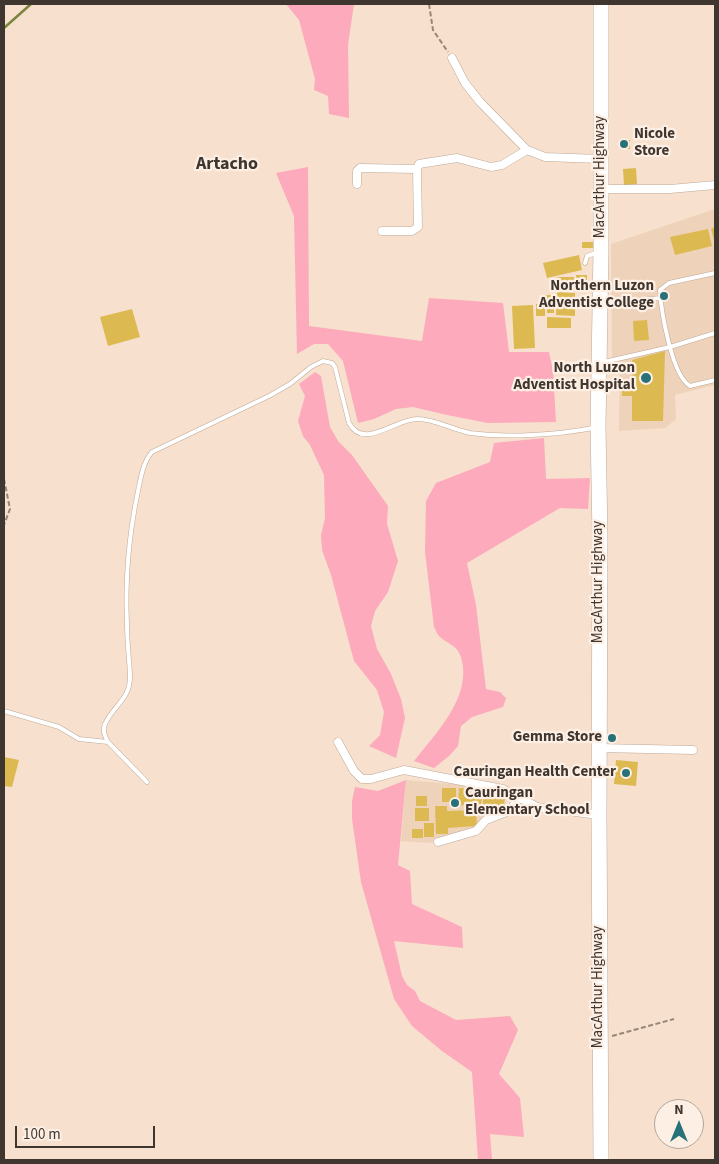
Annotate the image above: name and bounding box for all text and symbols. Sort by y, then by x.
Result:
street label: MacArthur Highway [592,116,610,238]
place label: Nicole Store [634,126,675,161]
marker: Nicole Store [618,138,630,150]
district label: Artacho [196,154,258,176]
place label: Northern Luzon Adventist College [539,278,654,313]
marker: Northern Luzon Adventist College [658,290,670,302]
place label: North Luzon Adventist Hospital [513,360,635,395]
marker: North Luzon Adventist Hospital [639,371,653,385]
street label: MacArthur Highway [590,521,608,643]
place label: Gemma Store [513,729,602,747]
marker: Gemma Store [606,732,618,744]
place label: Cauringan Health Center [453,764,616,782]
marker: Cauringan Health Center [620,767,632,779]
place label: Cauringan Elementary School [465,785,590,820]
marker: Cauringan Elementary School [449,797,461,809]
street label: MacArthur Highway [590,926,608,1048]
north arrow [654,1099,704,1149]
text: N [674,1100,684,1120]
scale bar [18,1116,158,1148]
text: 100 m [23,1124,61,1145]

